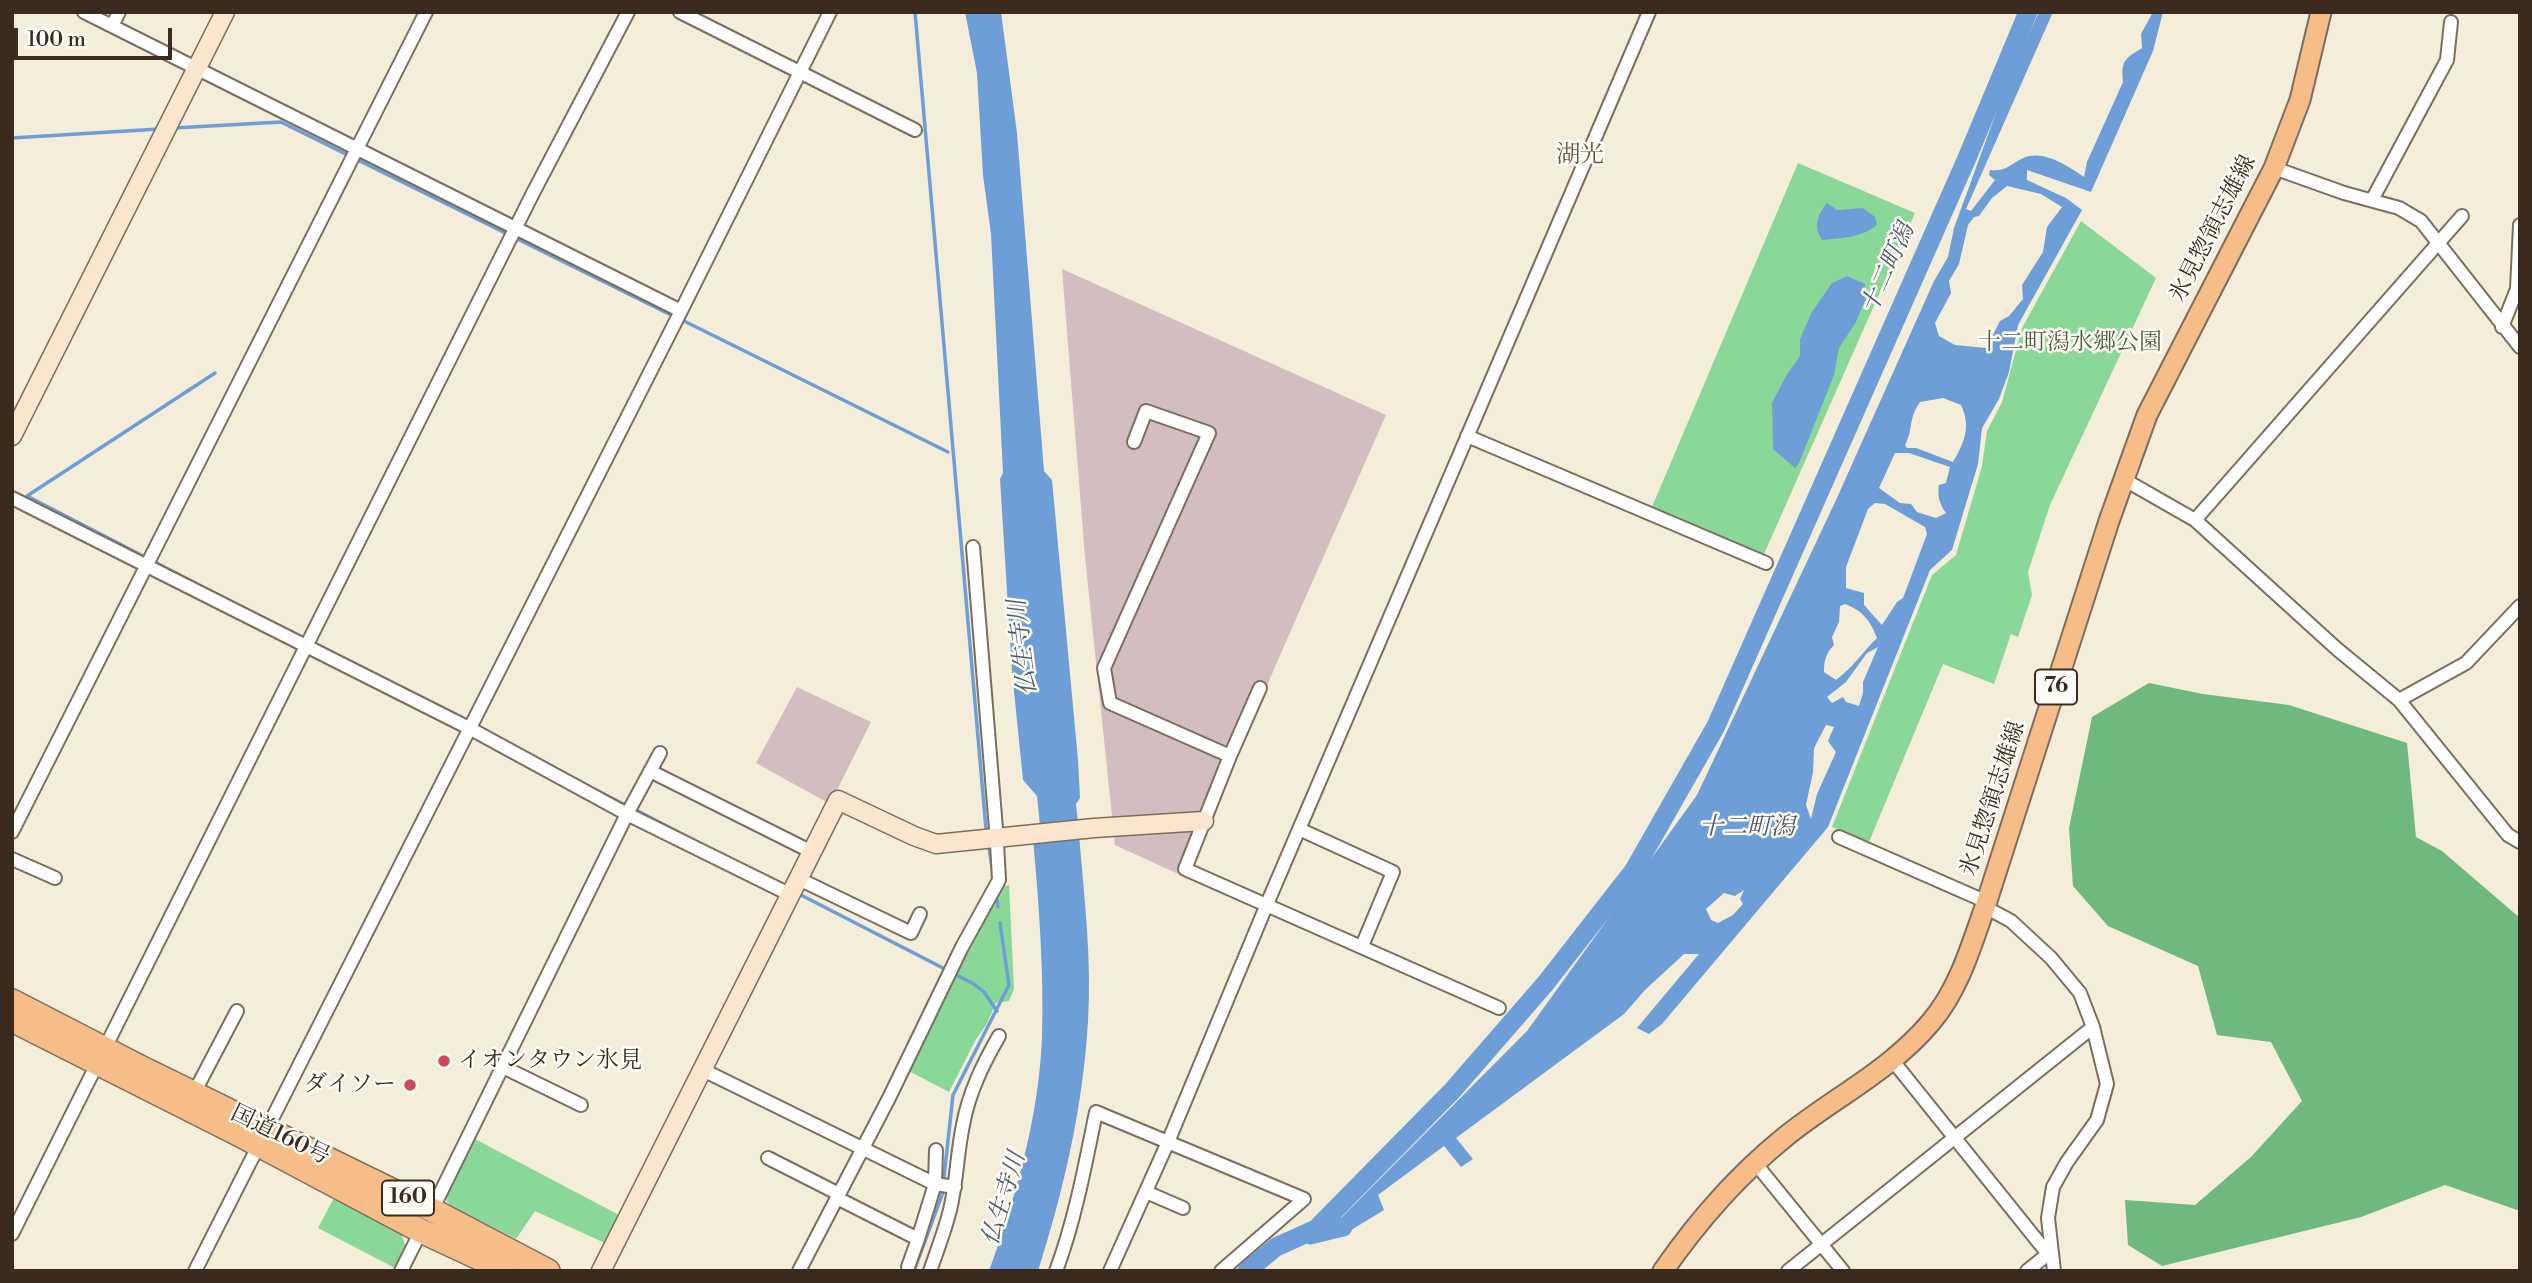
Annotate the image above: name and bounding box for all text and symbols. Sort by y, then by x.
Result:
scale bar [18,14,175,58]
text: 100 m [27,27,86,53]
district label: 湖光 [1556,142,1604,170]
street label: 氷見惣領志雄線 [2165,151,2263,307]
water label: 十二町潟 [1856,219,1922,319]
park label: 十二町潟水郷公園 [1978,329,2162,357]
water label: 仏生寺川 [1004,598,1044,696]
road number: 76 [2035,670,2077,704]
street label: 氷見惣領志雄線 [1956,718,2032,880]
water label: 十二町潟 [1699,814,1795,842]
place label: イオンタウン氷見 [458,1047,642,1075]
marker: イオンタウン氷見 [436,1053,452,1069]
place label: ダイソー [304,1071,396,1099]
marker: ダイソー [402,1077,418,1093]
street label: 国道160号 [226,1100,334,1172]
water label: 仏生寺川 [977,1149,1033,1249]
road number: 160 [382,1180,434,1216]

